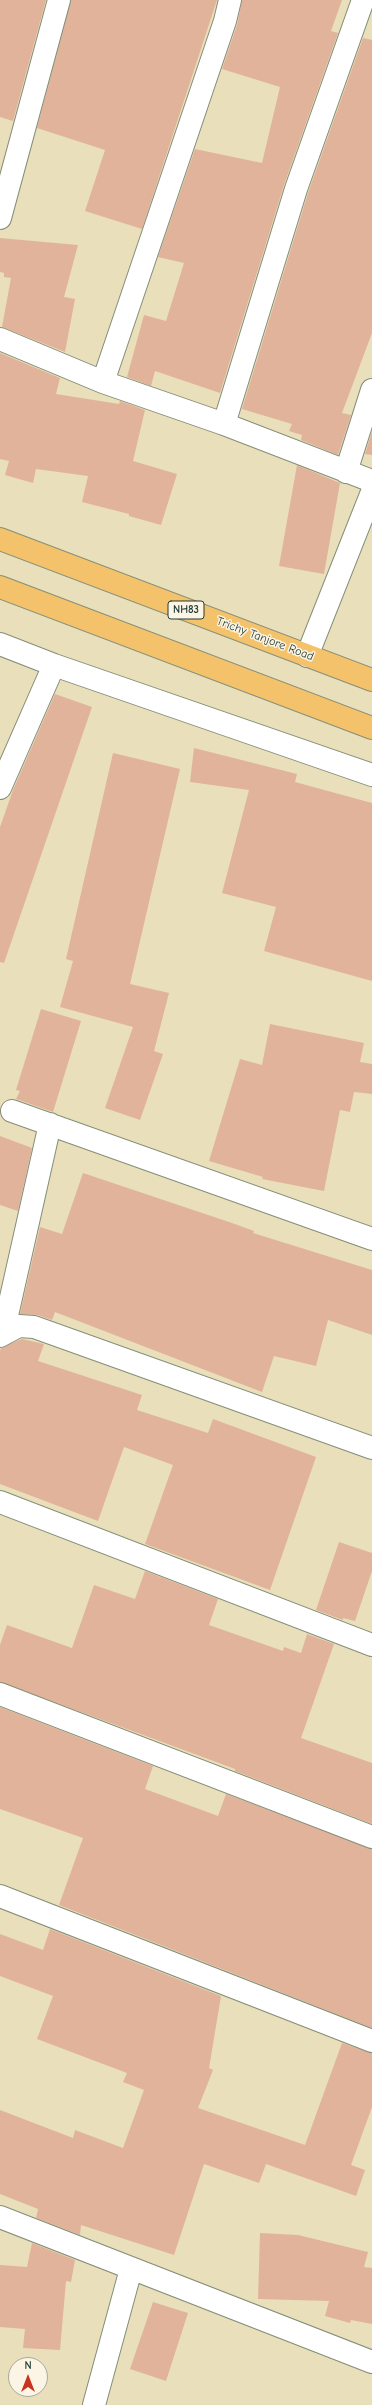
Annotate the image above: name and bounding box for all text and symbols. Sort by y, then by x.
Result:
road number: NH83 [168,601,204,619]
street label: Trichy Tanjore Road [214,614,316,664]
north arrow [8,2357,48,2397]
text: N [24,2359,32,2372]

